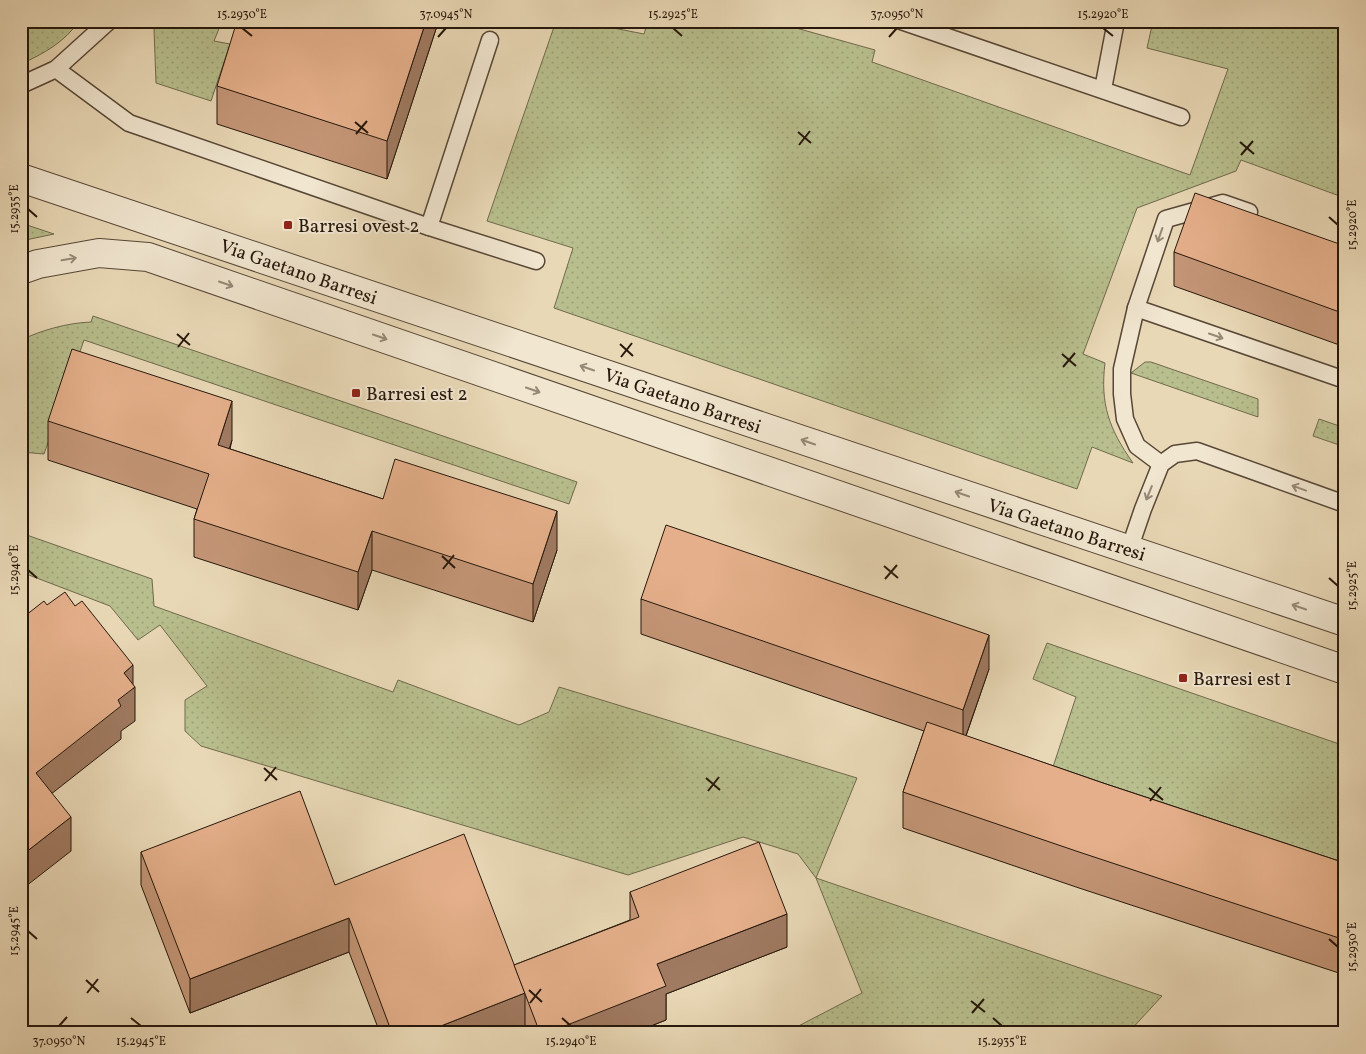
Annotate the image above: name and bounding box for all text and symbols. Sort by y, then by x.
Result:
text: 15.2930°E [217,7,267,23]
text: 37.0945°N [420,7,473,23]
text: 15.2925°E [648,7,698,23]
text: 37.0950°N [871,7,924,23]
text: 15.2920°E [1078,7,1128,23]
text: 15.2935°E [7,184,23,234]
text: 15.2920°E [1345,200,1361,250]
place label: Barresi ovest 2 [298,214,419,240]
marker: Barresi ovest 2 [282,219,294,231]
one-way arrow [1155,227,1165,243]
street label: Via Gaetano Barresi [216,234,381,312]
one-way arrow [60,253,76,263]
one-way arrow [218,280,233,289]
one-way arrow [1208,332,1224,341]
one-way arrow [371,333,387,342]
one-way arrow [580,363,596,373]
street label: Via Gaetano Barresi [600,363,765,441]
place label: Barresi est 2 [366,382,468,408]
one-way arrow [525,386,540,395]
marker: Barresi est 2 [350,387,362,399]
one-way arrow [801,437,816,446]
one-way arrow [1292,483,1307,492]
one-way arrow [1144,485,1153,501]
one-way arrow [955,489,970,498]
street label: Via Gaetano Barresi [984,493,1149,569]
text: 15.2940°E [7,544,23,596]
text: 15.2925°E [1345,561,1361,611]
one-way arrow [1291,601,1307,611]
place label: Barresi est 1 [1193,667,1292,693]
marker: Barresi est 1 [1177,672,1189,684]
text: 15.2945°E [7,906,23,956]
text: 15.2930°E [1345,922,1361,972]
text: 37.0950°N [33,1034,86,1050]
text: 15.2945°E [116,1034,166,1050]
text: 15.2940°E [545,1034,597,1050]
text: 15.2935°E [977,1034,1027,1050]

